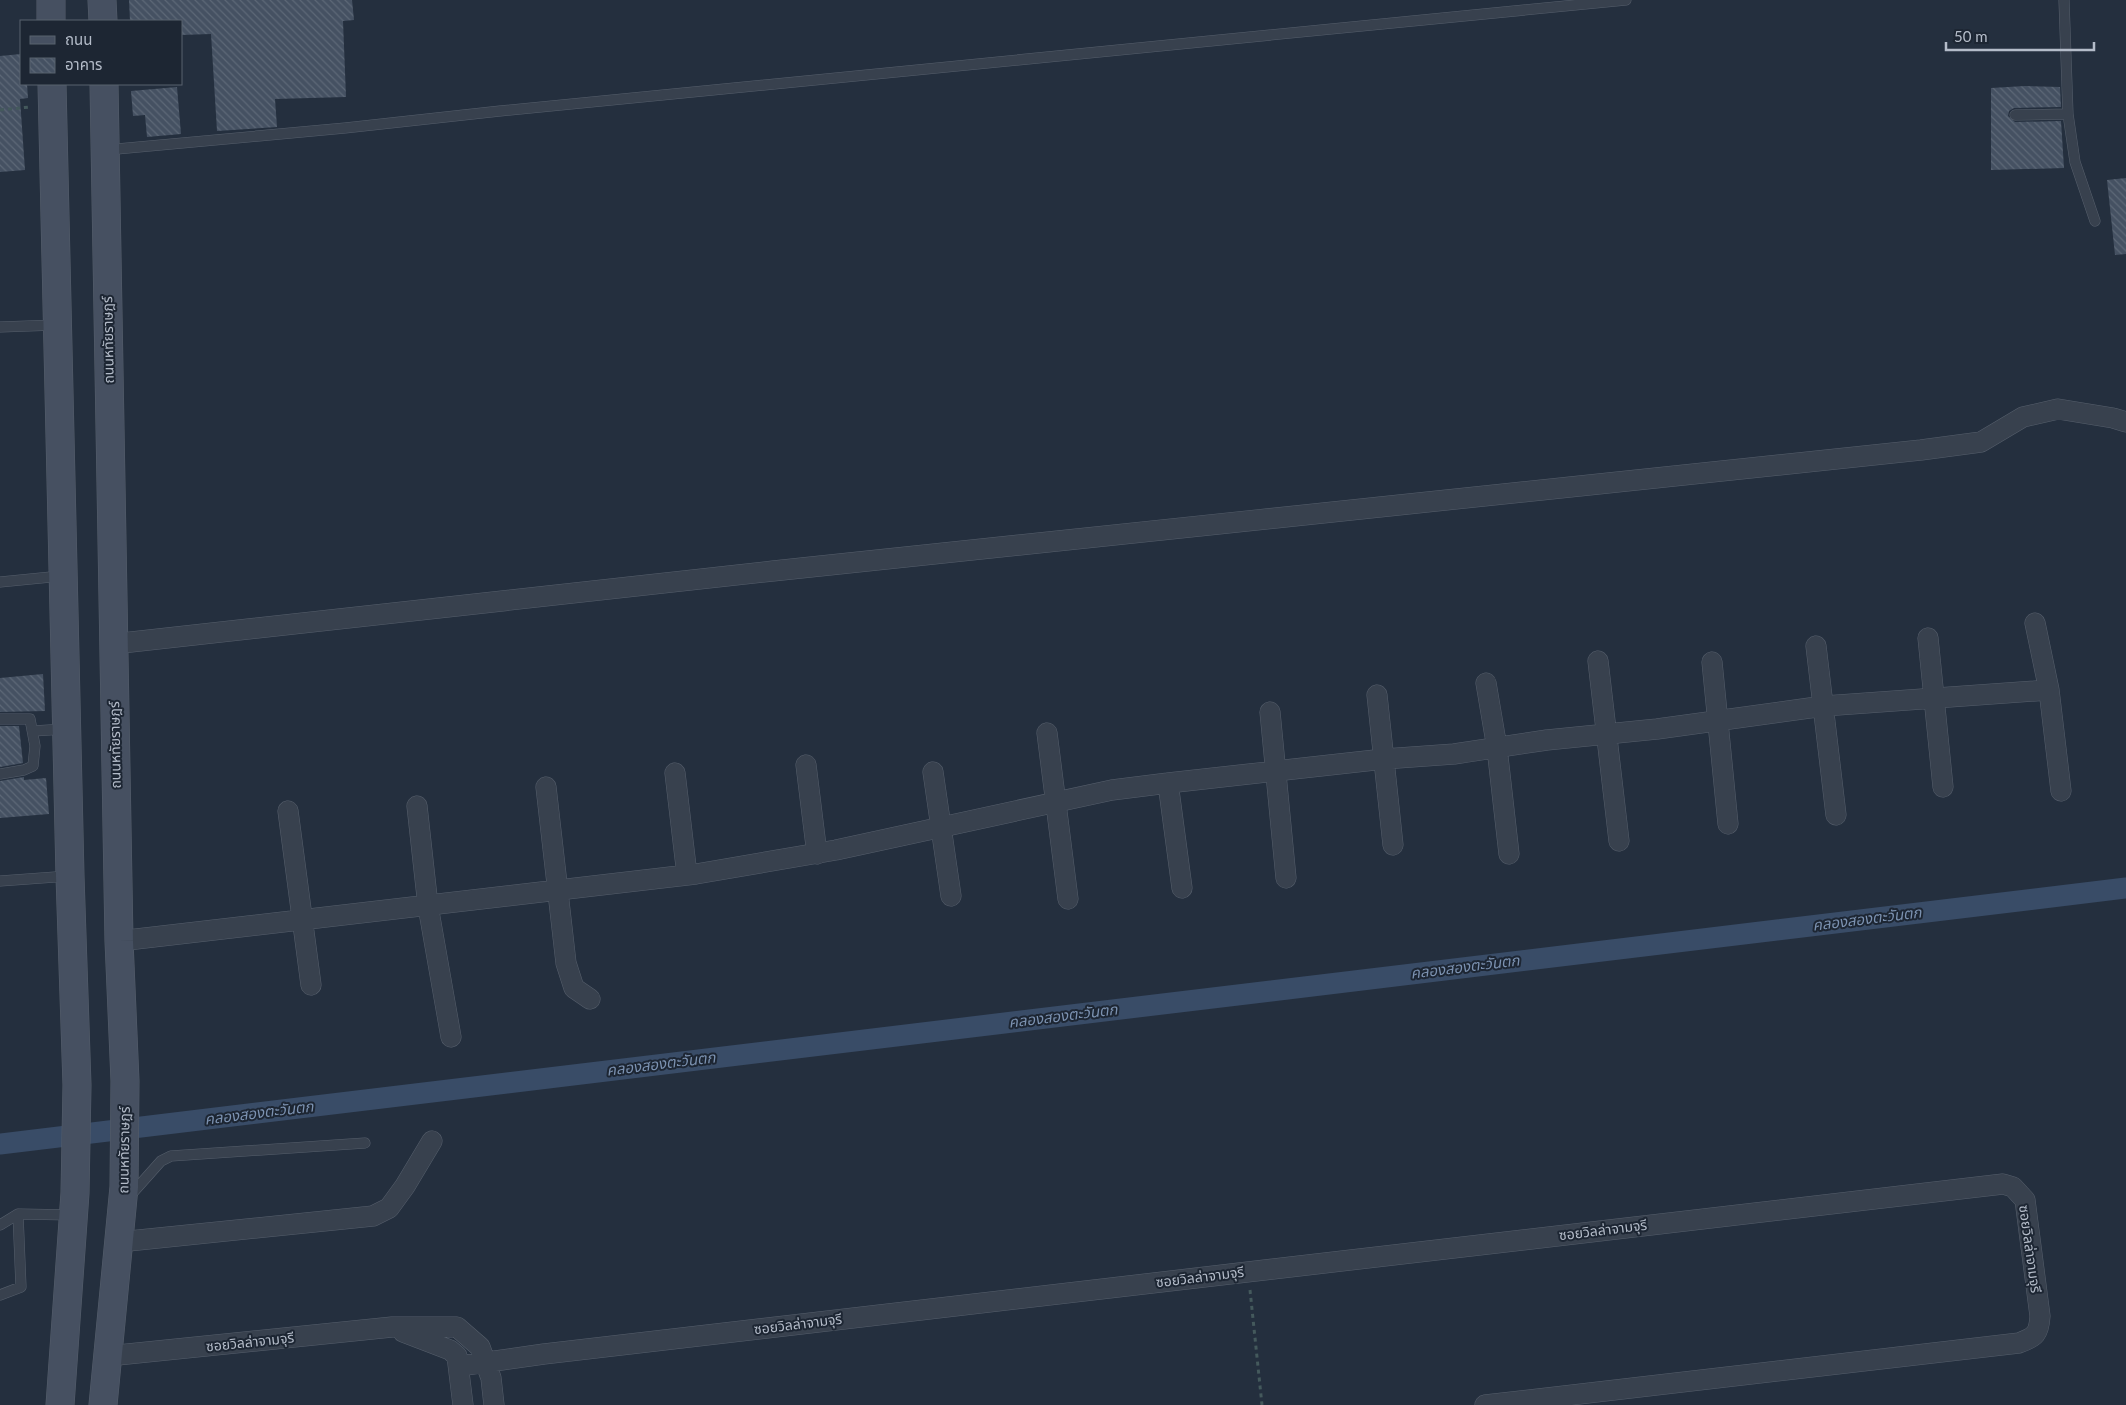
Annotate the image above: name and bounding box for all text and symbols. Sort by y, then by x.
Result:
legend [20,20,182,85]
scale bar [1946,20,2094,52]
text: 50 m [1954,27,1988,45]
text: ถนน [65,30,92,48]
text: อาคาร [65,55,102,73]
street label: ถนนหทัยราษฎร์ [98,295,117,384]
street label: ถนนหทัยราษฎร์ [105,700,124,789]
water label: คลองสองตะวันตก [1811,902,1923,934]
water label: คลองสองตะวันตก [1409,950,1521,982]
water label: คลองสองตะวันตก [1007,999,1119,1031]
water label: คลองสองตะวันตก [605,1047,717,1079]
water label: คลองสองตะวันตก [203,1096,315,1128]
street label: ถนนหทัยราษฎร์ [114,1105,133,1194]
street label: ซอยวิลล่าจามจุรี [2015,1204,2045,1294]
street label: ซอยวิลล่าจามจุรี [1558,1216,1648,1244]
street label: ซอยวิลล่าจามจุรี [1155,1263,1245,1291]
street label: ซอยวิลล่าจามจุรี [753,1310,843,1338]
street label: ซอยวิลล่าจามจุรี [205,1328,295,1356]

